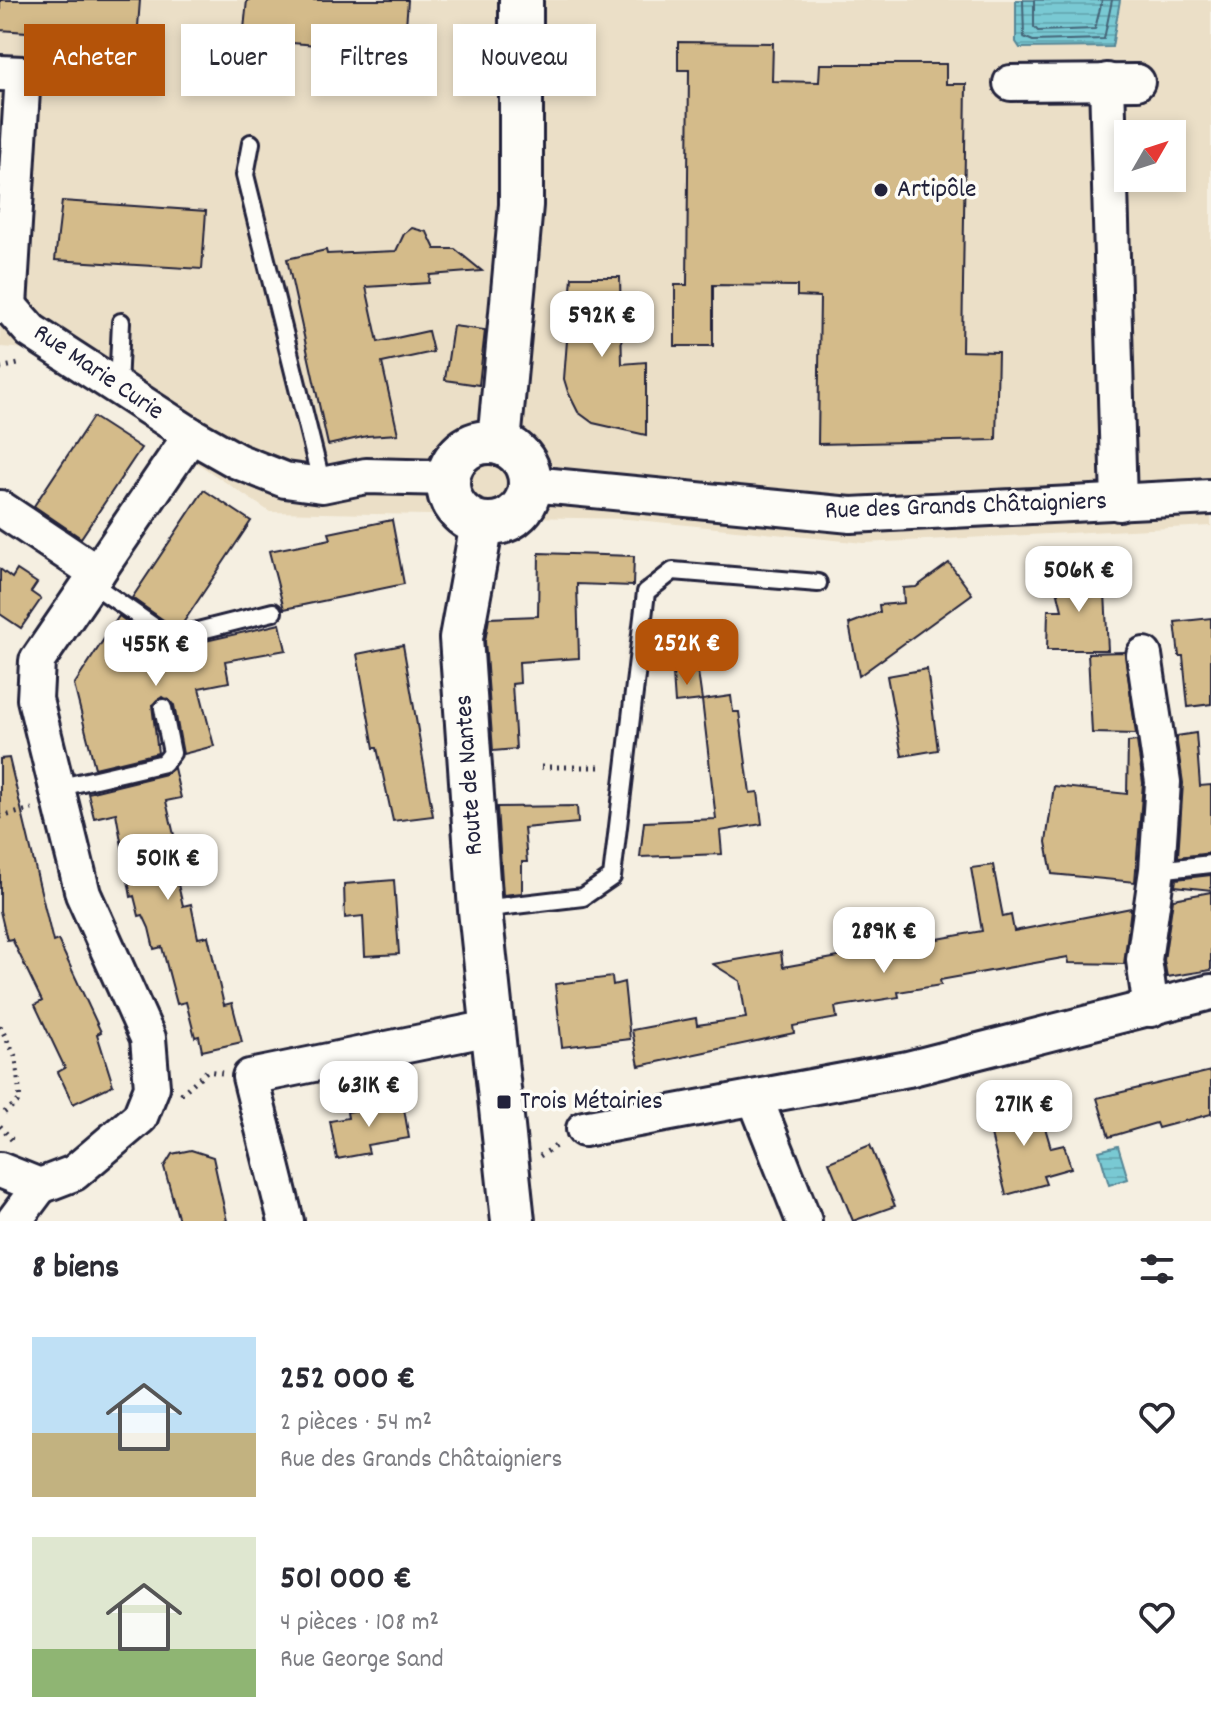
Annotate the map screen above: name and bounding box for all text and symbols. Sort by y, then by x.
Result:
chip: Acheter [24,24,165,96]
chip: Louer [181,24,295,96]
chip: Filtres [311,24,437,96]
chip: Nouveau [453,24,596,96]
north arrow [1114,120,1186,192]
map controls [1114,120,1186,192]
place label: Artipôle [897,172,976,209]
marker: Artipôle [872,181,890,199]
pin: 592K € [537,291,667,359]
text: 592K € [568,298,636,335]
street label: Rue Marie Curie [25,316,171,430]
street label: Rue des Grands Châtaigniers [824,484,1108,530]
pin: 506K € [1014,546,1144,614]
text: 506K € [1043,553,1115,590]
pin: 252K € [622,619,752,687]
pin: 455K € [91,620,221,688]
text: 252K € [653,626,721,663]
text: 455K € [122,627,190,664]
street label: Route de Nantes [446,693,494,857]
pin: 501K € [103,834,233,902]
text: 501K € [136,841,200,878]
pin: 289K € [819,907,949,975]
text: 289K € [851,914,917,951]
pin: 631K € [304,1061,434,1129]
text: 631K € [338,1068,400,1105]
pin: 271K € [959,1080,1089,1148]
place label: Trois Métairies [520,1084,663,1121]
text: 271K € [994,1087,1054,1124]
marker: Trois Métairies [495,1093,513,1111]
text: 8 biens [32,1245,119,1294]
icon: filters [1135,1247,1179,1291]
text: 252 000 € [280,1356,416,1405]
icon: home [96,1369,192,1465]
icon: heart [1135,1395,1179,1439]
text: 2 pièces · 54 m² [280,1405,432,1442]
text: Rue des Grands Châtaigniers [280,1442,562,1479]
text: 501 000 € [280,1556,412,1605]
icon: home [96,1569,192,1665]
icon: heart [1135,1595,1179,1639]
text: 4 pièces · 108 m² [280,1605,439,1642]
text: Rue George Sand [280,1642,444,1679]

